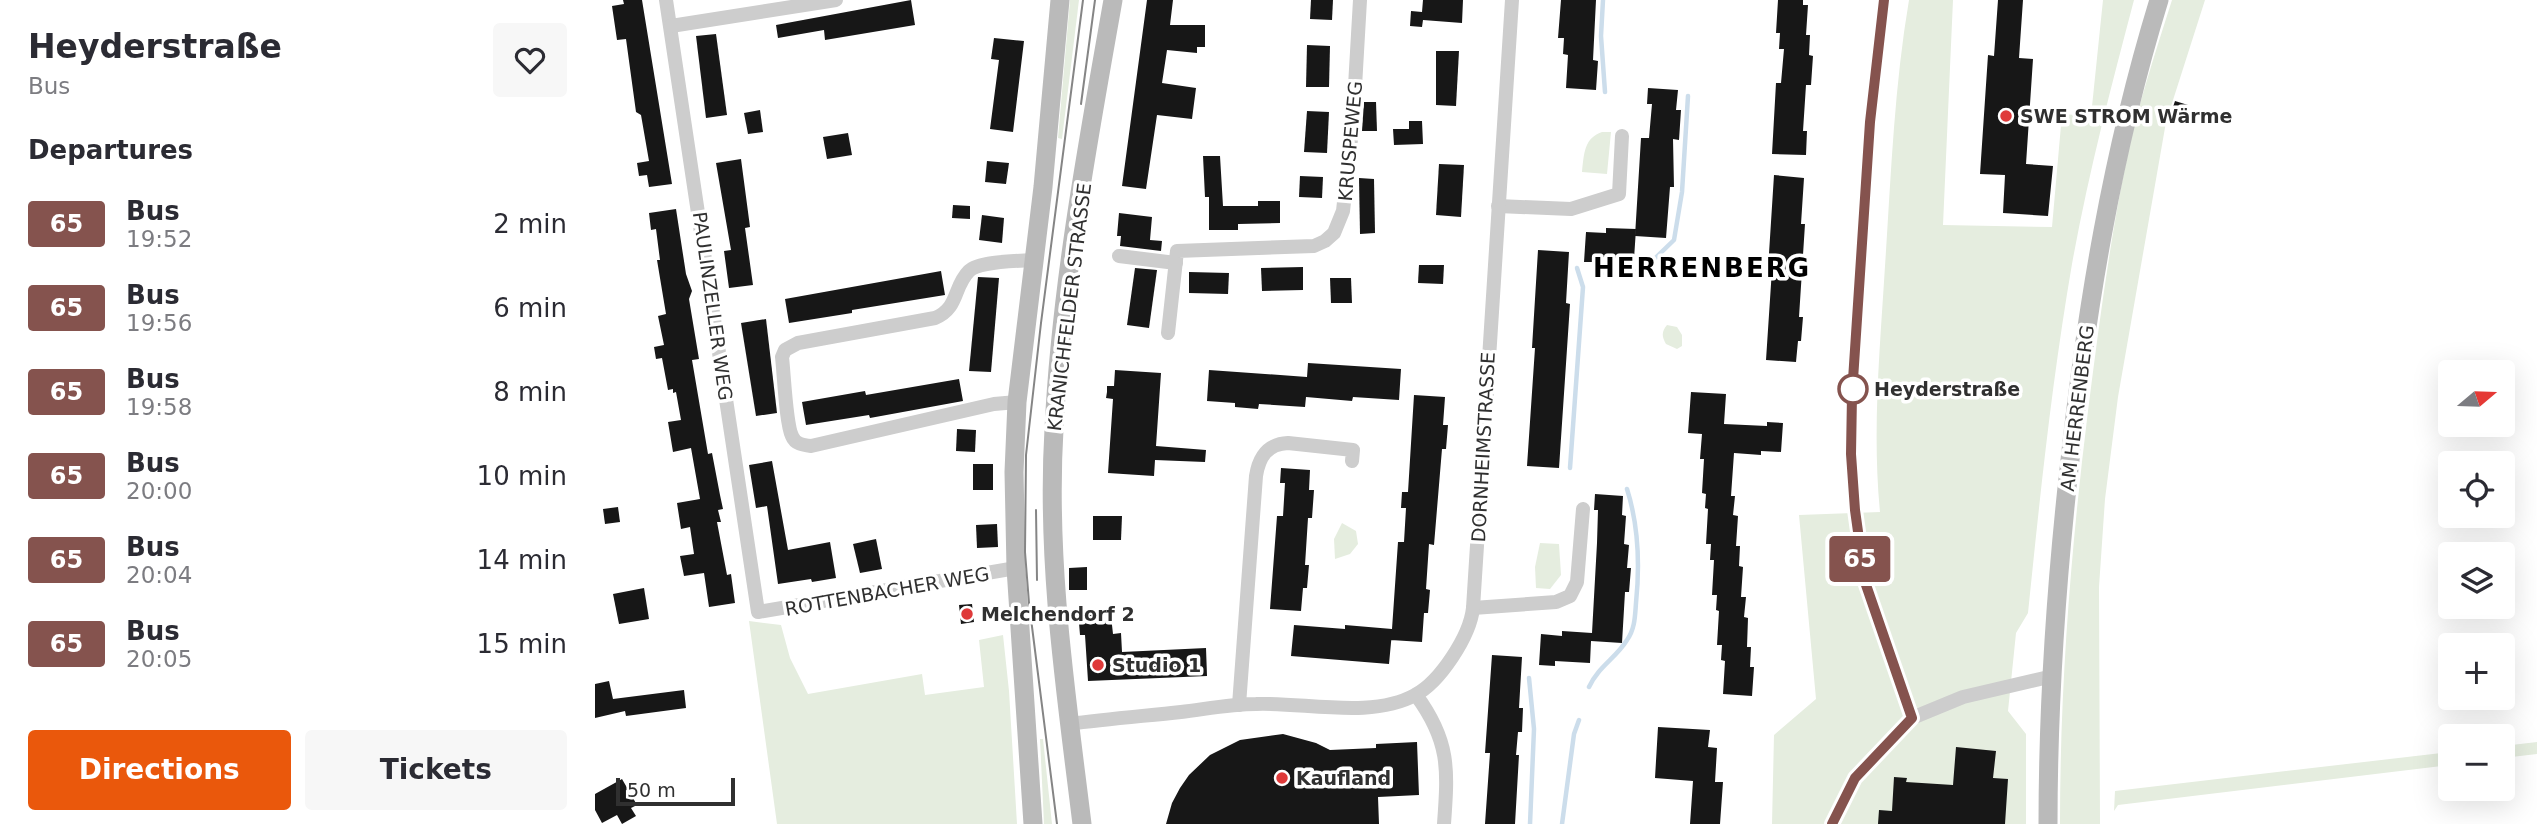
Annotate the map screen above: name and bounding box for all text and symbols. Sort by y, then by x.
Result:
button: heart [493,23,567,97]
text: Heyderstraße [28,27,282,66]
text: Bus [28,73,70,99]
street label: KRUSPEWEG [1334,80,1366,202]
place label: SWE STROM Wärme [2020,105,2232,127]
marker: SWE STROM Wärme [1998,108,2014,124]
text: Departures [28,135,193,165]
street label: KRANICHFELDER STRASSE [1043,182,1095,432]
text: Bus [126,196,180,226]
text: 2 min [493,209,567,239]
text: 65 [50,210,83,238]
street label: PAULINZELLER WEG [689,210,737,402]
text: 19:52 [126,226,192,252]
district label: HERRENBERG [1593,253,1811,283]
text: Bus [126,280,180,310]
text: 6 min [493,293,567,323]
text: 65 [50,294,83,322]
text: 19:56 [126,310,192,336]
street label: AM HERRENBERG [2056,324,2098,492]
street label: DORNHEIMSTRASSE [1467,351,1499,543]
north arrow [2438,360,2515,438]
map controls [2438,360,2515,801]
text: Bus [126,364,180,394]
marker: Heyderstraße [1838,374,1868,404]
text: 8 min [493,377,567,407]
text: 65 [50,378,83,406]
place label: Heyderstraße [1874,378,2020,400]
text: 19:58 [126,394,192,420]
text: Bus [126,448,180,478]
button: locate [2438,451,2515,528]
text: 10 min [477,461,567,491]
text: 65 [50,462,83,490]
text: 20:00 [126,478,192,504]
text: Bus [126,532,180,562]
line badge: 65 [1829,536,1891,582]
button: layers [2438,542,2515,619]
text: 14 min [477,545,567,575]
text: 65 [1843,545,1877,573]
text: 65 [50,546,83,574]
text: 20:04 [126,562,192,588]
street label: ROTTENBACHER WEG [783,562,991,620]
place label: Melchendorf 2 [981,603,1135,625]
marker: Melchendorf 2 [959,606,975,622]
text: Bus [126,616,180,646]
text: 15 min [477,629,567,659]
text: 65 [50,630,83,658]
button: + [2438,633,2515,710]
text: 20:05 [126,646,192,672]
place label: Studio 1 [1112,654,1201,676]
marker: Studio 1 [1090,657,1106,673]
button: − [2438,724,2515,801]
button: Directions [28,730,291,810]
button: Tickets [305,730,567,810]
place label: Kaufland [1296,767,1391,789]
marker: Kaufland [1274,770,1290,786]
scale bar [616,775,735,807]
text: 50 m [627,779,676,801]

